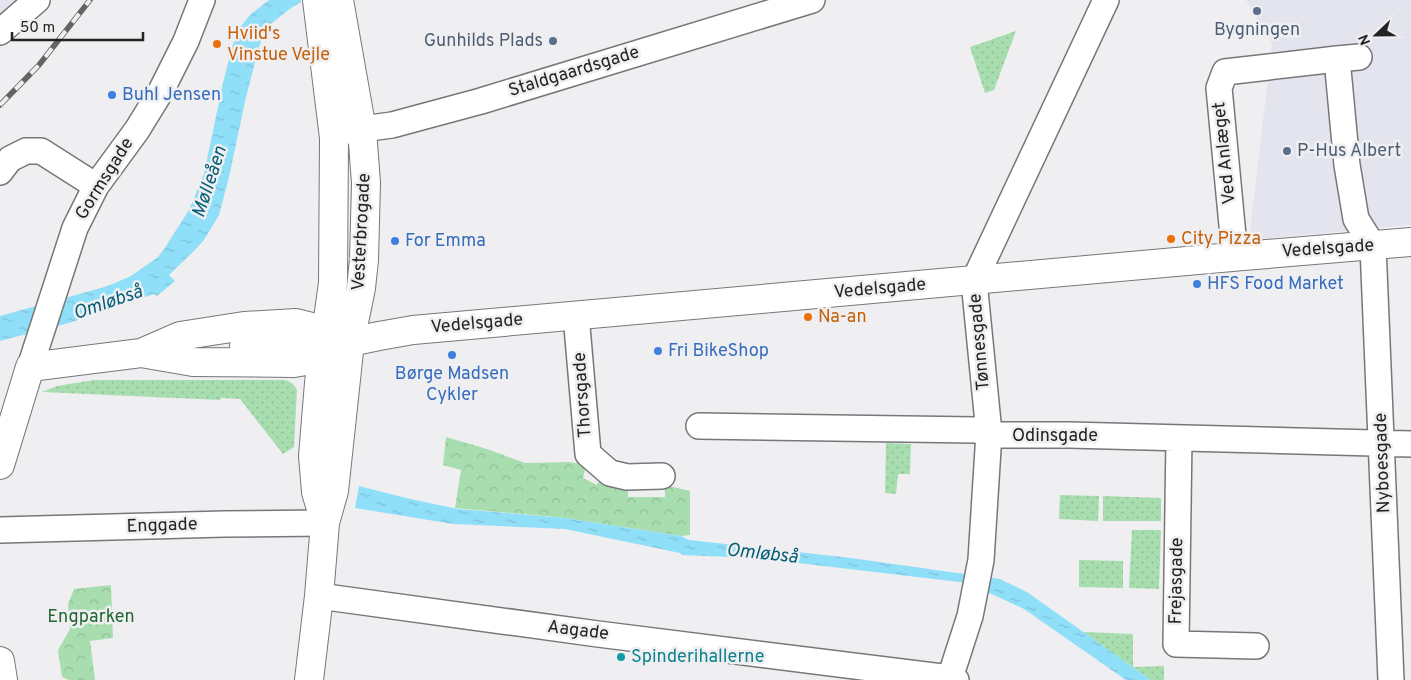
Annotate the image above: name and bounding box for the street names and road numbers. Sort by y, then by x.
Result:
street label: Staldgaardsgade [506,41,642,103]
street label: Ved Anlæget [1208,101,1242,205]
street label: Gormsgade [71,134,139,224]
street label: Vesterbrogade [347,173,377,291]
street label: Vedelsgade [1281,234,1375,264]
street label: Vedelsgade [833,274,927,304]
street label: Tønnesgade [964,293,996,391]
street label: Vedelsgade [430,309,524,339]
street label: Thorsgade [569,351,597,439]
street label: Nyboesgade [1370,412,1396,514]
street label: Odinsgade [1012,425,1098,448]
street label: Enggade [126,513,198,539]
street label: Frejasgade [1165,537,1189,625]
street label: Aagade [546,616,610,646]

